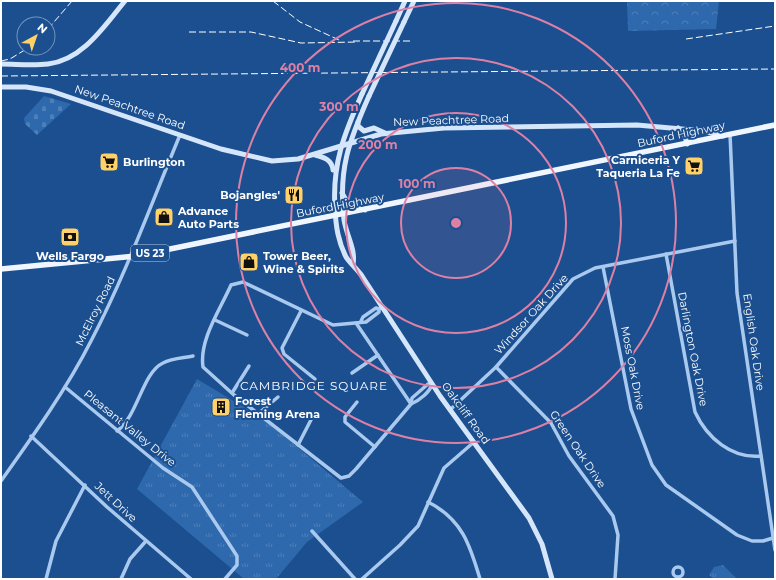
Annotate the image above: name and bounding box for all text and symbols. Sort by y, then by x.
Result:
north arrow [16,16,56,56]
text: N [35,20,50,37]
text: 400 m [280,60,320,75]
street label: New Peachtree Road [73,82,187,132]
text: 300 m [318,99,359,114]
street label: New Peachtree Road [393,111,509,129]
street label: Buford Highway [636,118,726,150]
text: 200 m [358,137,398,152]
supermarket icon: Burlington [98,151,120,173]
place label: Carniceria Y Taqueria La Fe [596,153,681,180]
place label: Burlington [123,155,185,169]
supermarket icon: Carniceria Y Taqueria La Fe [683,155,705,177]
text: 100 m [399,176,435,191]
restaurant icon: Bojangles' [283,184,305,206]
place label: Bojangles' [220,188,280,202]
street label: Buford Highway [295,190,385,220]
place label: Advance Auto Parts [177,204,239,231]
shop icon: Advance Auto Parts [153,206,175,228]
centre of rings [449,216,463,230]
bank icon: Wells Fargo [59,226,81,248]
road number: US 23 [131,245,169,261]
place label: Wells Fargo [36,249,104,263]
place label: Tower Beer, Wine & Spirits [263,249,345,276]
shop icon: Tower Beer, Wine & Spirits [238,251,260,273]
street label: Windsor Oak Drive [491,271,571,357]
street label: McElroy Road [72,274,118,348]
street label: Darlington Oak Drive [675,291,711,408]
street label: English Oak Drive [740,293,768,392]
street label: Moss Oak Drive [618,325,648,411]
district label: CAMBRIDGE SQUARE [240,378,388,393]
street label: Oakcliff Road [439,379,493,447]
street label: Pleasant Valley Drive [81,387,179,470]
place label: Forest Fleming Arena [235,394,320,421]
building icon: Forest Fleming Arena [210,396,232,418]
street label: Green Oak Drive [547,408,609,491]
street label: Jett Drive [91,478,140,525]

